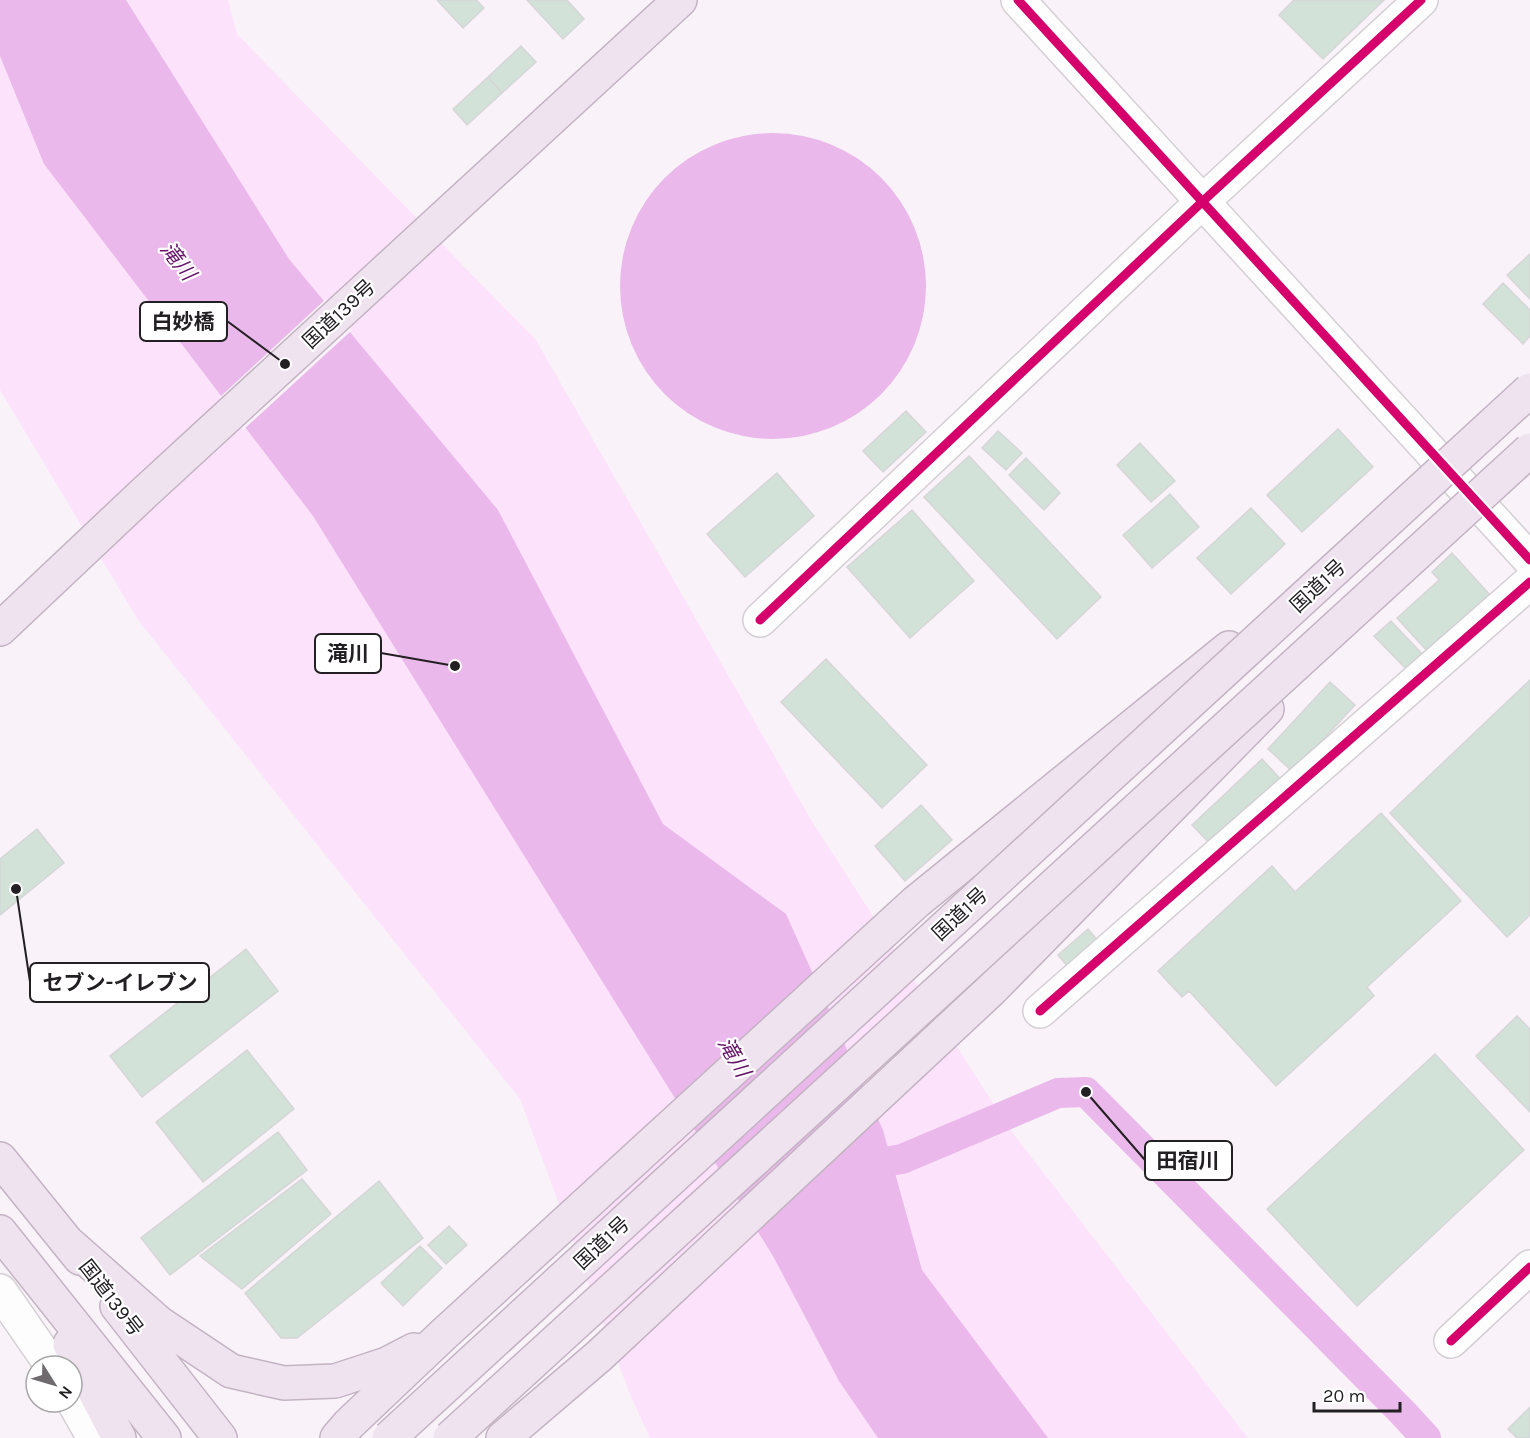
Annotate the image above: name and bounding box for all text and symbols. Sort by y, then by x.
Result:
water label: 滝川 [156,237,202,287]
street label: 国道139号 [298,275,380,353]
callout: 白妙橋 [140,302,227,341]
text: 白妙橋 [152,310,215,334]
street label: 国道1号 [1286,555,1350,617]
callout: 滝川 [315,634,381,673]
text: 滝川 [327,642,369,666]
street label: 国道1号 [928,883,992,945]
callout: セブン-イレブン [30,963,209,1002]
text: セブン-イレブン [43,971,197,995]
water label: 滝川 [713,1033,756,1083]
callout: 田宿川 [1145,1141,1232,1180]
text: 田宿川 [1157,1149,1220,1173]
street label: 国道1号 [570,1212,634,1274]
street label: 国道139号 [74,1255,148,1341]
north arrow [24,1354,84,1414]
scale bar [1314,1375,1400,1413]
text: N [55,1382,77,1403]
text: 20 m [1323,1385,1365,1407]

